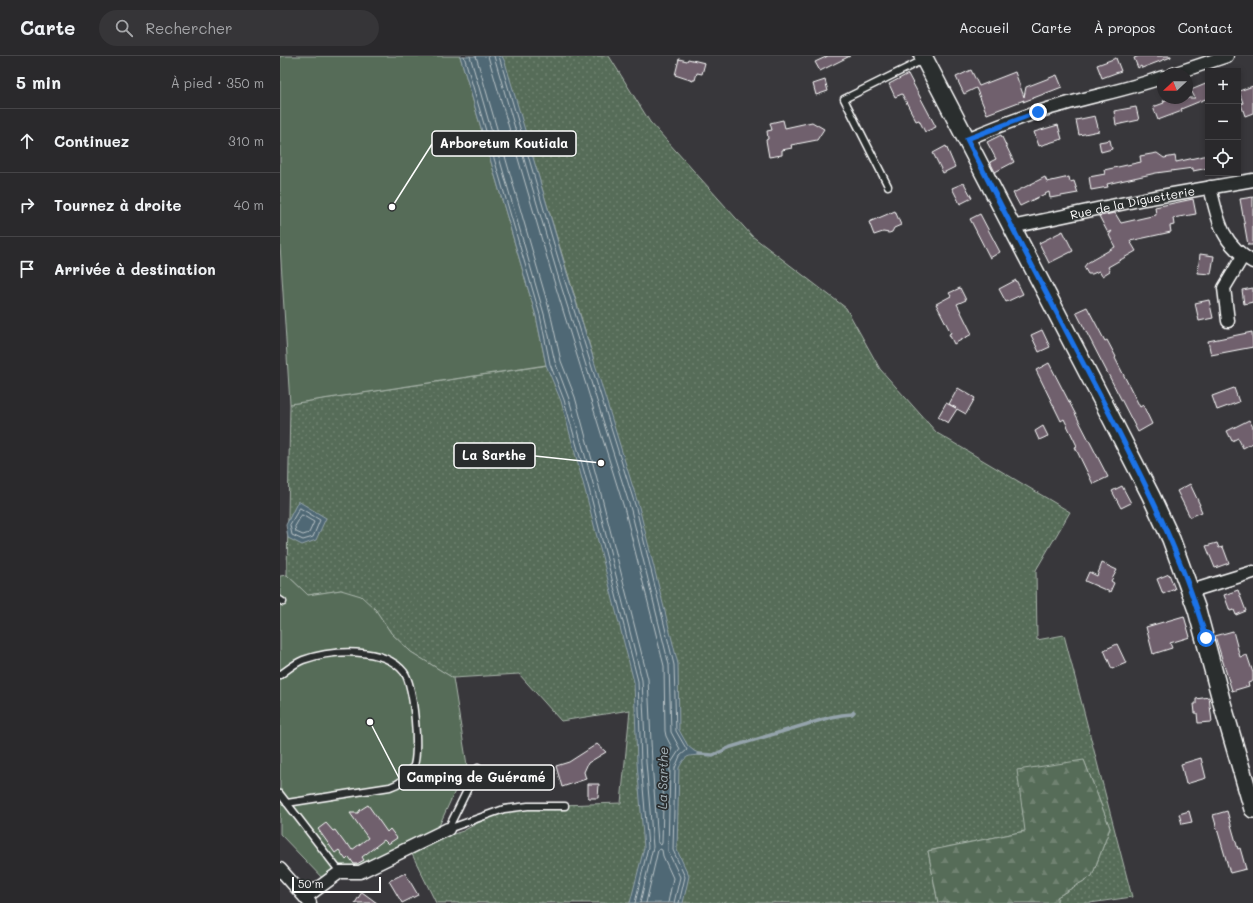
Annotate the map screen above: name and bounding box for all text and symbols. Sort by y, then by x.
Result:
search box [99,10,379,46]
text: Carte [20,15,75,40]
icon: search [113,17,135,39]
text: Rechercher [145,18,233,38]
text: Accueil [959,18,1009,37]
text: Carte [1031,18,1072,37]
text: À propos [1094,18,1156,37]
text: Contact [1178,18,1233,37]
north arrow [1157,68,1193,104]
map controls [1205,68,1241,176]
button: + [1205,68,1241,104]
text: 5 min [16,71,61,93]
text: À pied · 350 m [171,74,264,91]
route end [1029,103,1047,121]
button: − [1205,104,1241,140]
icon: ahead [16,130,38,152]
text: Continuez [54,131,129,151]
callout: Arboretum Koutiala [432,131,576,156]
text: 310 m [228,132,264,149]
text: Arboretum Koutiala [440,134,568,151]
button: locate [1205,140,1241,176]
street label: Rue de la Diguetterie [1069,182,1196,222]
icon: right [16,194,38,216]
text: Tournez à droite [54,195,182,215]
text: 40 m [234,196,264,213]
icon: arrive [16,258,38,280]
text: Arrivée à destination [54,259,216,279]
callout: La Sarthe [454,443,535,468]
text: La Sarthe [462,446,526,463]
route start [1197,629,1215,647]
water label: La Sarthe [653,747,671,809]
callout: Camping de Guéramé [399,765,554,790]
text: Camping de Guéramé [406,768,546,785]
scale bar [292,875,381,894]
text: 50 m [298,876,324,891]

